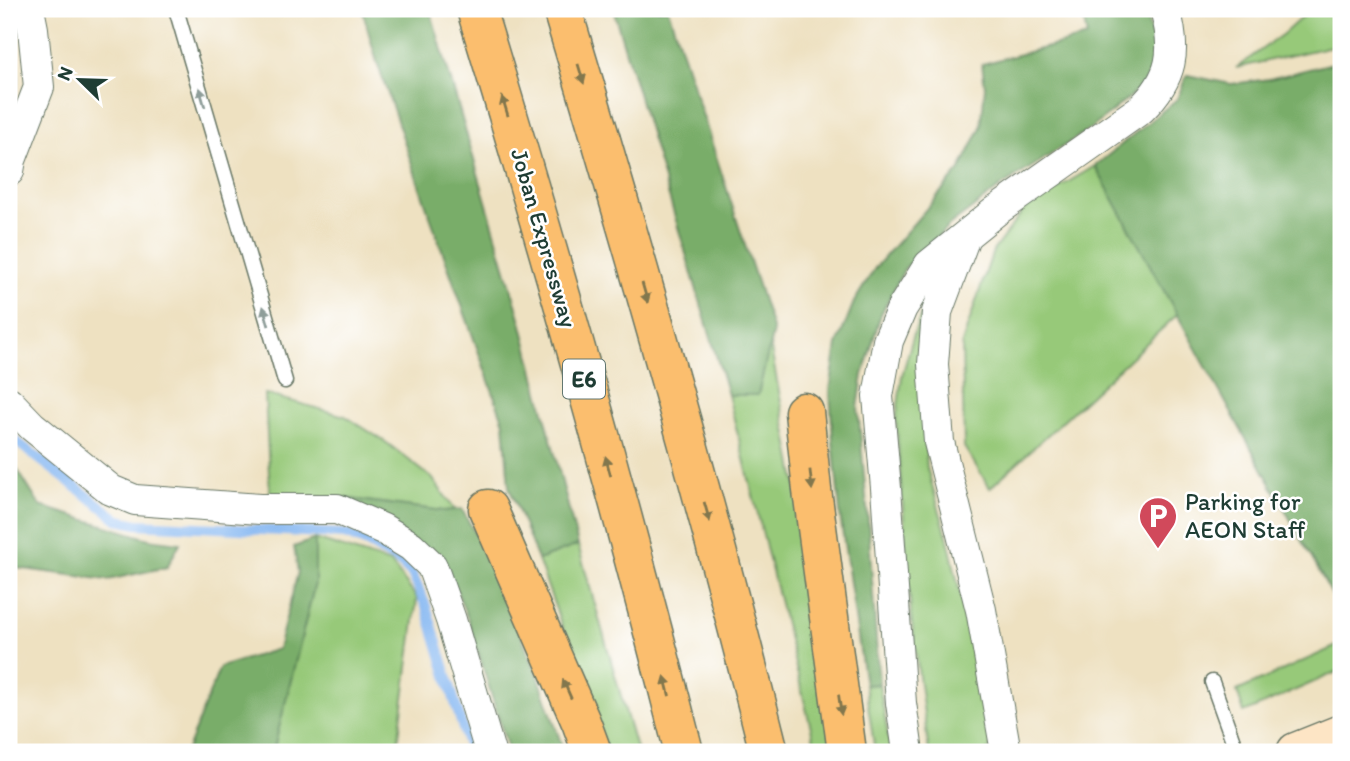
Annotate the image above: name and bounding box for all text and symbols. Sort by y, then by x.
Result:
north arrow [46,46,116,116]
text: N [52,63,78,84]
one-way arrow [577,64,587,85]
one-way arrow [196,87,206,108]
one-way arrow [500,96,510,117]
street label: Joban Expressway [505,145,584,332]
one-way arrow [640,282,651,304]
one-way arrow [260,305,270,326]
road number: E6 [563,360,605,398]
one-way arrow [602,455,613,477]
one-way arrow [806,469,817,491]
place label: Parking for AEON Staff [1185,487,1306,544]
parking icon: Parking for AEON Staff [1137,495,1179,550]
one-way arrow [702,501,712,522]
one-way arrow [661,675,672,697]
one-way arrow [561,679,573,699]
one-way arrow [835,694,846,716]

